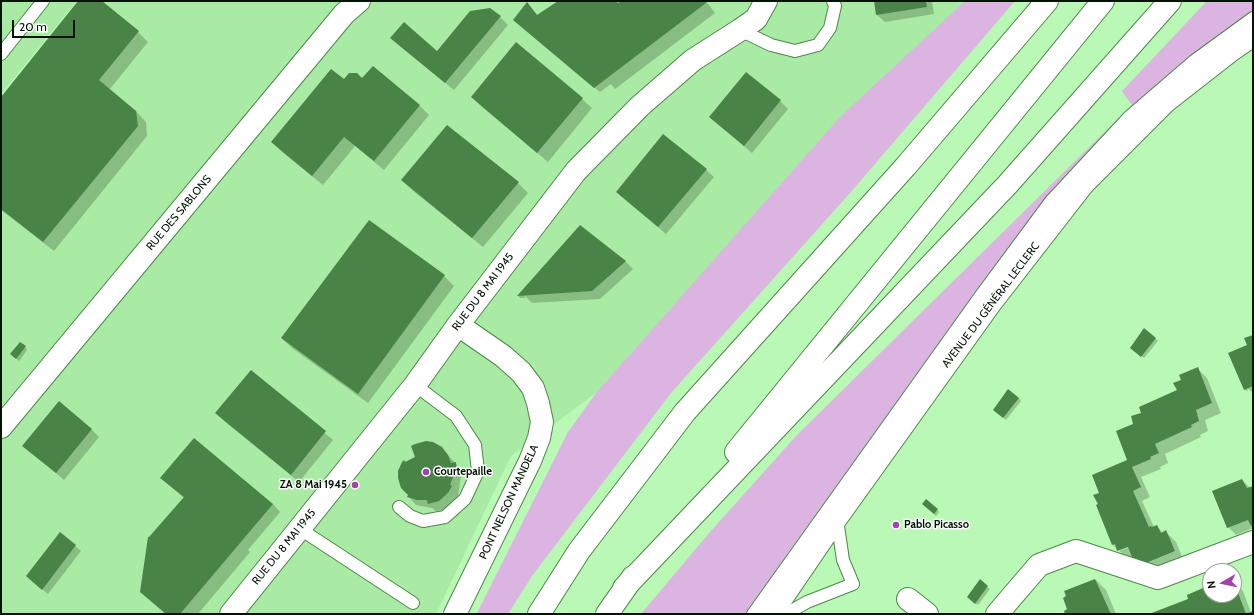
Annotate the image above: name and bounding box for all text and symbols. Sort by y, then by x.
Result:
scale bar [14,12,77,38]
text: 20 m [19,19,47,34]
street label: RUE DES SABLONS [144,173,214,253]
street label: AVENUE DU GÉNÉRAL LECLERC [939,240,1043,370]
street label: RUE DU 8 MAI 1945 [449,251,517,333]
street label: PONT NELSON MANDELA [477,443,541,561]
place label: Courtepaille [434,465,492,479]
marker: Courtepaille [421,467,431,477]
place label: ZA 8 Mai 1945 [280,478,347,492]
marker: ZA 8 Mai 1945 [350,480,360,490]
street label: RUE DU 8 MAI 1945 [249,506,319,588]
place label: Pablo Picasso [904,518,969,532]
marker: Pablo Picasso [891,520,901,530]
north arrow [1202,563,1242,603]
text: N [1204,580,1219,590]

